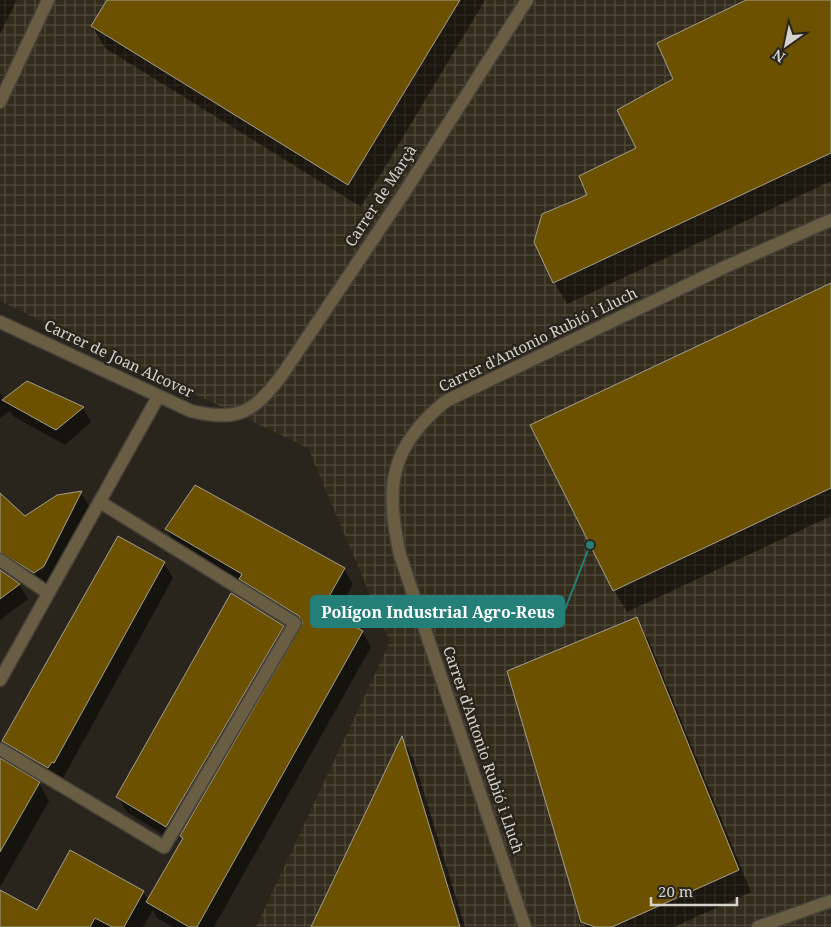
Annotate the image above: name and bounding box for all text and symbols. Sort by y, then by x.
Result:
north arrow [761,20,811,70]
text: N [769,45,788,67]
street label: Carrer de Marçà [340,141,420,250]
street label: Carrer d'Antonio Rubió i Lluch [435,282,640,396]
street label: Carrer de Joan Alcover [41,315,198,402]
callout: Polígon Industrial Agro-Reus [311,596,564,627]
text: Polígon Industrial Agro-Reus [321,601,555,623]
street label: Carrer d'Antonio Rubió i Lluch [439,643,529,857]
scale bar [651,874,737,906]
text: 20 m [658,881,693,901]

